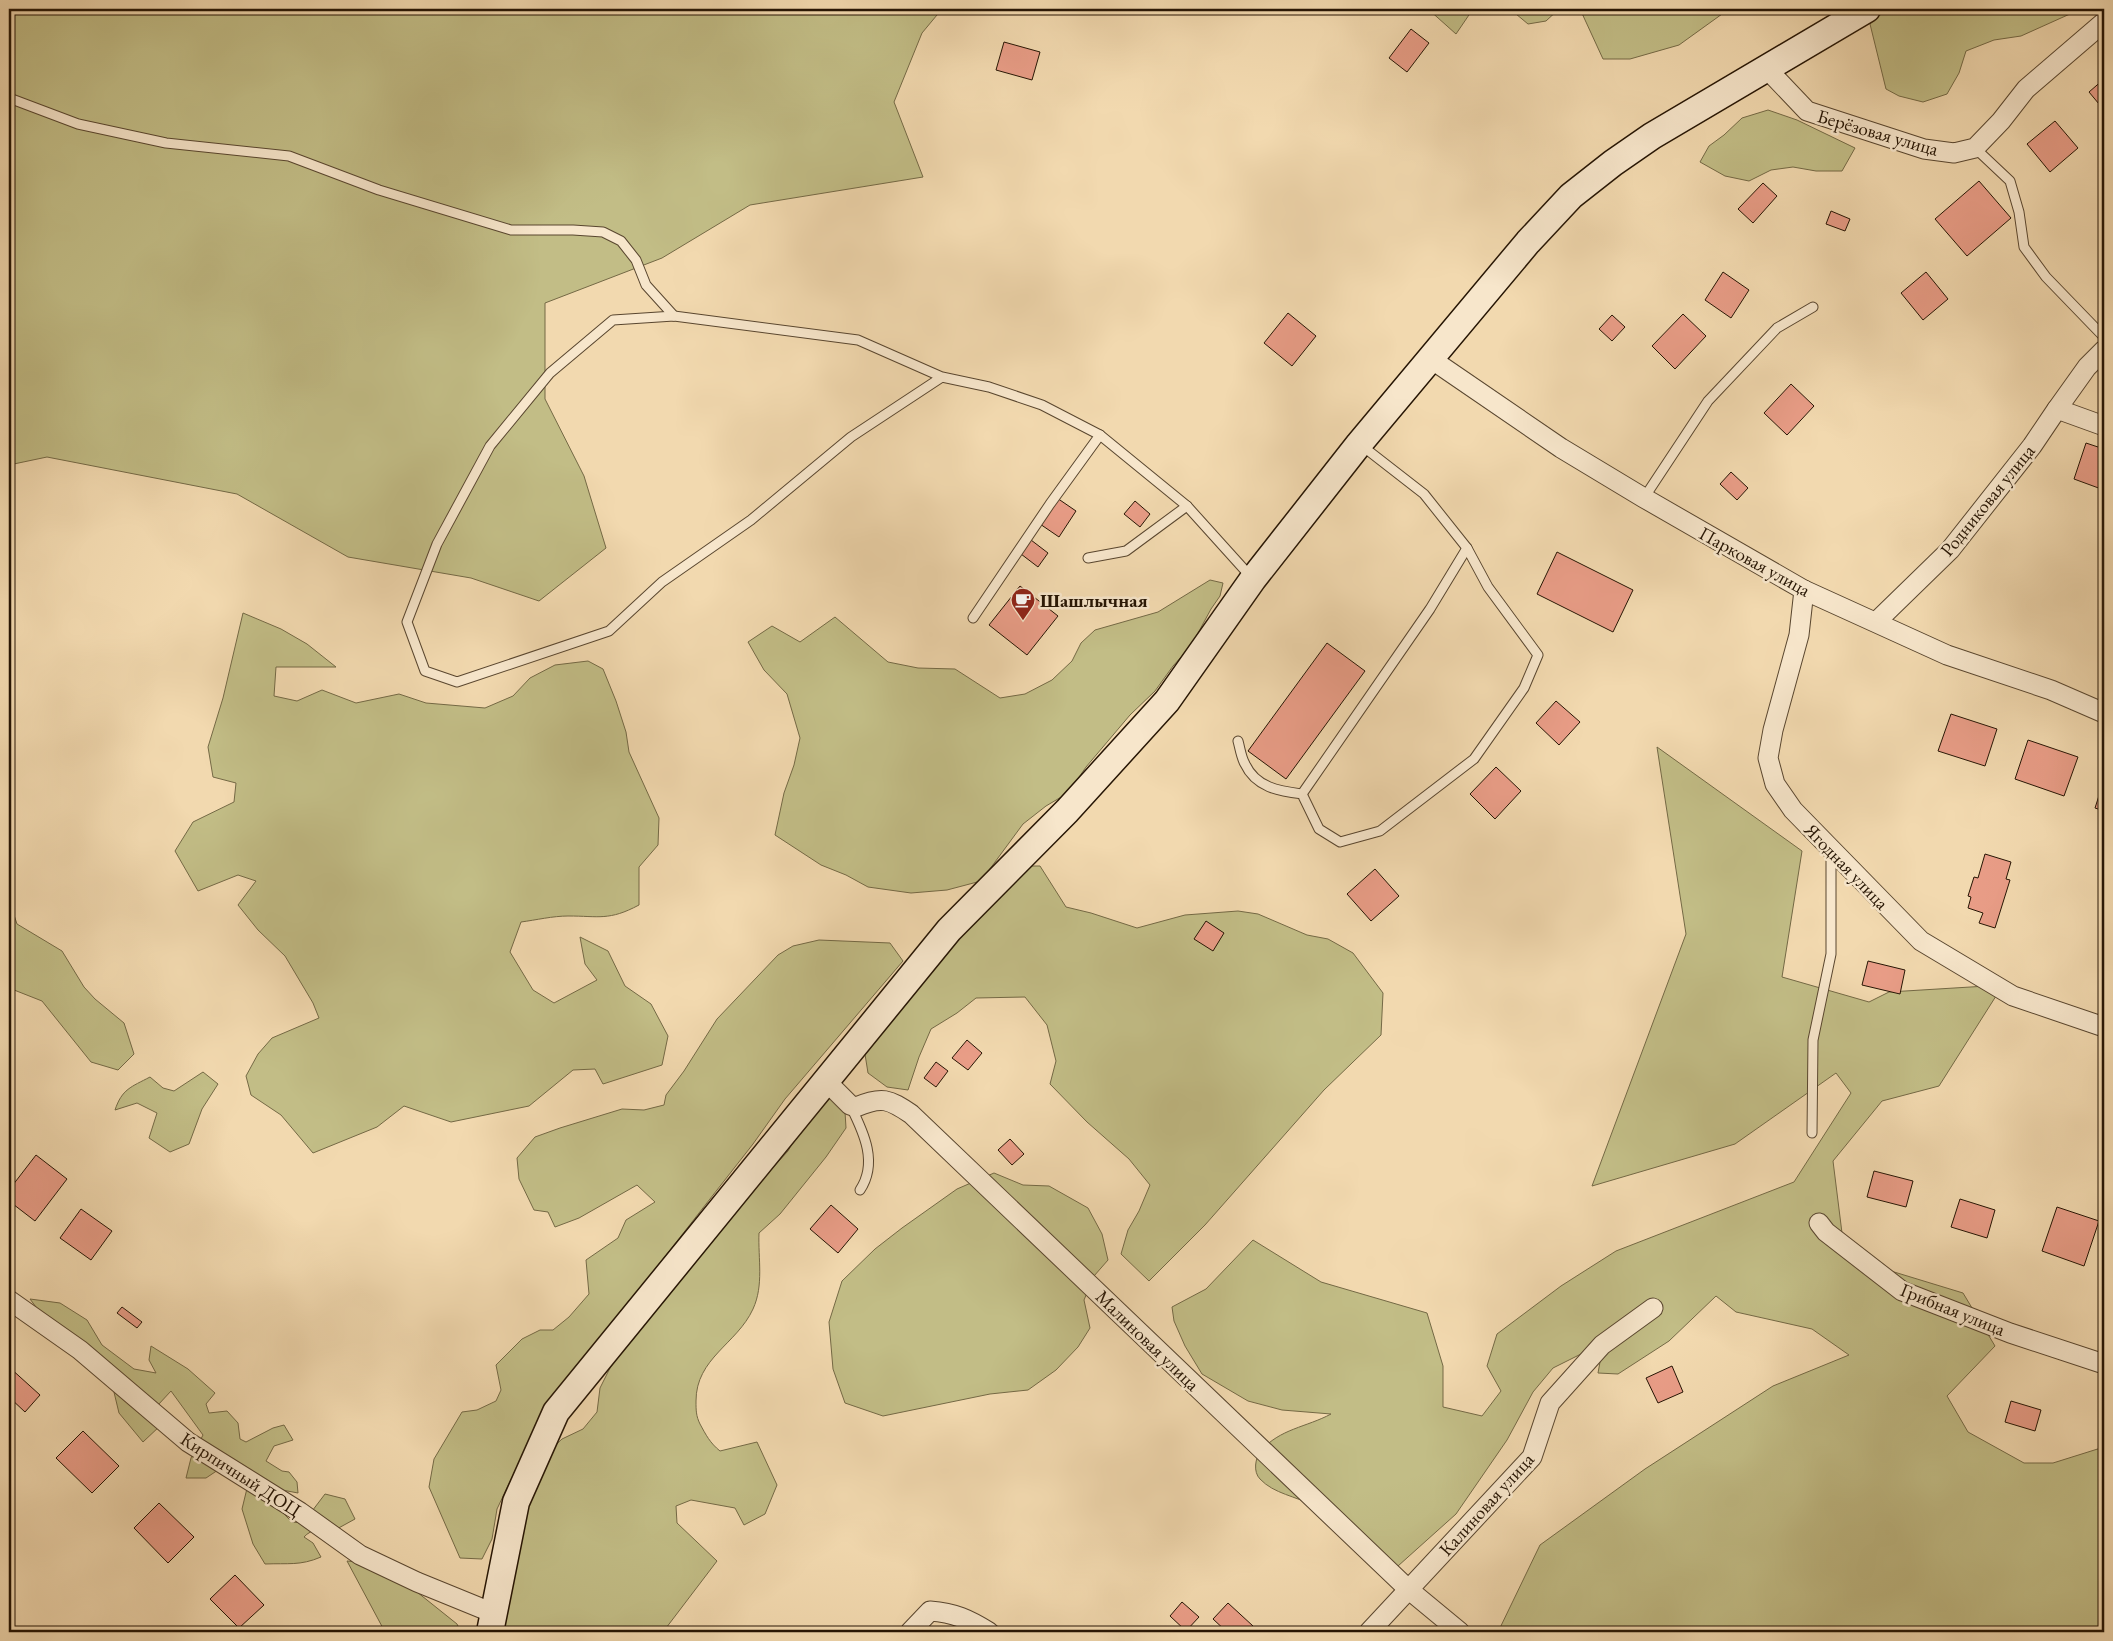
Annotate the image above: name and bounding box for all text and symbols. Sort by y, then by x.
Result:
street label: Берёзовая улица [1814,103,1942,162]
street label: Родниковая улица [1934,439,2041,562]
street label: Парковая улица [1695,521,1815,603]
cafe icon: Шашлычная [1010,587,1036,621]
place label: Шашлычная [1040,588,1148,613]
street label: Ягодная улица [1798,817,1895,915]
street label: Грибная улица [1897,1277,2009,1342]
street label: Малиновая улица [1090,1284,1205,1397]
street label: Кирпичный ДОЦ [176,1426,306,1523]
street label: Калиновая улица [1433,1447,1540,1561]

